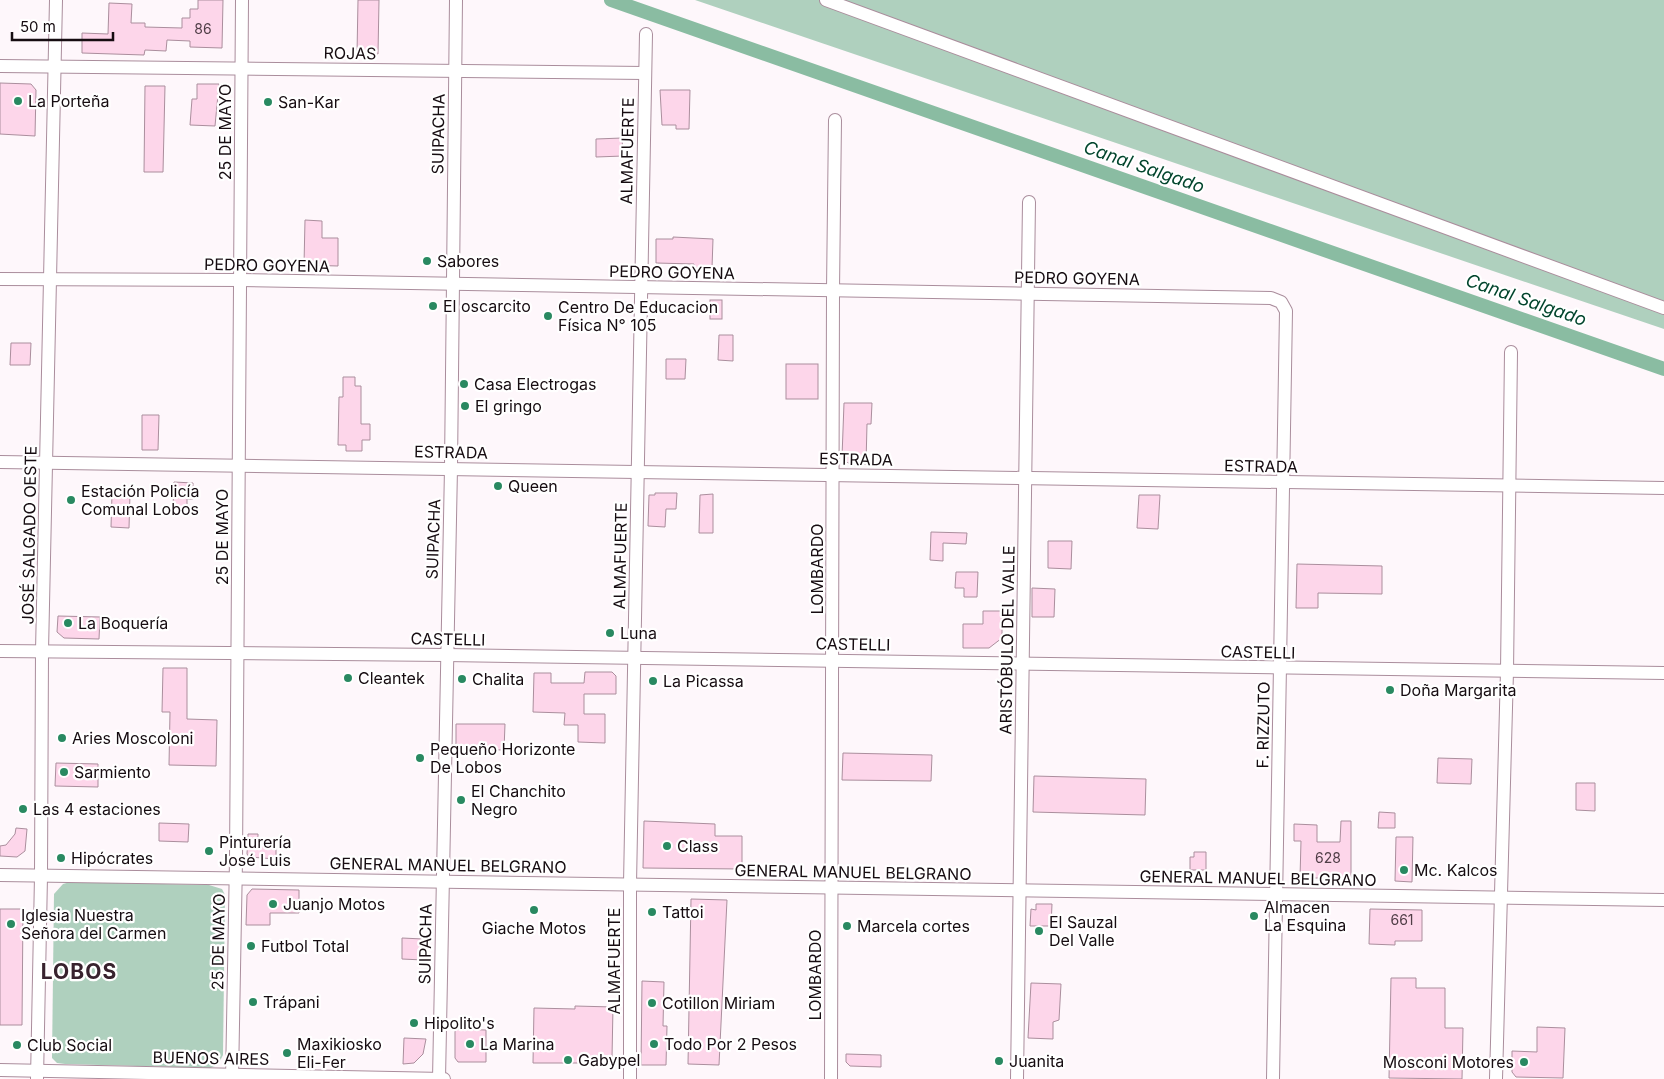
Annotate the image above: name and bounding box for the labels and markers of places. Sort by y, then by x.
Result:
place label: La Porteña [28,91,109,111]
place label: San-Kar [278,92,340,112]
marker: La Porteña [12,95,24,107]
marker: San-Kar [262,96,274,108]
place label: Sabores [437,251,499,271]
marker: Sabores [421,255,433,267]
place label: El oscarcito [443,296,531,316]
place label: Centro De Educacion Física N° 105 [558,297,718,335]
marker: El oscarcito [427,300,439,312]
marker: Centro De Educacion Física N° 105 [542,310,554,322]
place label: Casa Electrogas [474,374,596,394]
marker: Casa Electrogas [458,378,470,390]
place label: El gringo [475,396,542,416]
marker: El gringo [459,400,471,412]
place label: Queen [508,476,558,496]
marker: Queen [492,480,504,492]
place label: Estación Policía Comunal Lobos [81,481,199,519]
marker: Estación Policía Comunal Lobos [65,494,77,506]
place label: La Boquería [78,613,168,633]
marker: La Boquería [62,617,74,629]
place label: Luna [620,623,657,643]
marker: Luna [604,627,616,639]
place label: Cleantek [358,668,425,688]
place label: Chalita [472,669,524,689]
place label: La Picassa [663,671,744,691]
marker: Cleantek [342,672,354,684]
marker: Chalita [456,673,468,685]
marker: La Picassa [647,675,659,687]
place label: Doña Margarita [1400,680,1517,700]
marker: Doña Margarita [1384,684,1396,696]
place label: Aries Moscoloni [72,728,193,748]
marker: Aries Moscoloni [56,732,68,744]
place label: Pequeño Horizonte De Lobos [430,739,575,777]
marker: Pequeño Horizonte De Lobos [414,752,426,764]
place label: Sarmiento [74,762,151,782]
marker: Sarmiento [58,766,70,778]
place label: El Chanchito Negro [471,781,566,819]
marker: El Chanchito Negro [455,794,467,806]
place label: Las 4 estaciones [33,799,161,819]
marker: Las 4 estaciones [17,803,29,815]
place label: Pinturería José Luis [219,832,291,870]
place label: Class [677,836,718,856]
marker: Class [661,840,673,852]
marker: Pinturería José Luis [203,845,215,857]
place label: Hipócrates [71,848,153,868]
marker: Hipócrates [55,852,67,864]
place label: Mc. Kalcos [1414,860,1498,880]
marker: Mc. Kalcos [1398,864,1410,876]
place label: Juanjo Motos [283,894,385,914]
place label: Almacen La Esquina [1264,897,1346,935]
marker: Juanjo Motos [267,898,279,910]
place label: Tattoi [662,902,704,922]
marker: Giache Motos [528,904,540,916]
place label: Iglesia Nuestra Señora del Carmen [21,905,166,943]
marker: Tattoi [646,906,658,918]
marker: Almacen La Esquina [1248,910,1260,922]
place label: El Sauzal Del Valle [1049,912,1117,950]
place label: Marcela cortes [857,916,970,936]
marker: Iglesia Nuestra Señora del Carmen [5,918,17,930]
place label: Giache Motos [482,918,586,938]
marker: Marcela cortes [841,920,853,932]
marker: El Sauzal Del Valle [1033,925,1045,937]
place label: Futbol Total [261,936,349,956]
marker: Futbol Total [245,940,257,952]
place label: Trápani [263,992,320,1012]
place label: Cotillon Miriam [662,993,775,1013]
marker: Trápani [247,996,259,1008]
marker: Cotillon Miriam [646,997,658,1009]
place label: Hipolito's [424,1013,495,1033]
marker: Hipolito's [408,1017,420,1029]
place label: Maxikiosko Eli-Fer [297,1034,382,1072]
place label: La Marina [480,1034,555,1054]
place label: Todo Por 2 Pesos [664,1034,797,1054]
place label: Club Social [27,1035,112,1055]
marker: La Marina [464,1038,476,1050]
marker: Todo Por 2 Pesos [648,1038,660,1050]
marker: Club Social [11,1039,23,1051]
marker: Maxikiosko Eli-Fer [281,1047,293,1059]
place label: Gabypel [578,1050,640,1070]
place label: Juanita [1009,1051,1064,1071]
place label: Mosconi Motores [1383,1052,1514,1072]
marker: Gabypel [562,1054,574,1066]
marker: Juanita [993,1055,1005,1067]
marker: Mosconi Motores [1518,1056,1530,1068]

